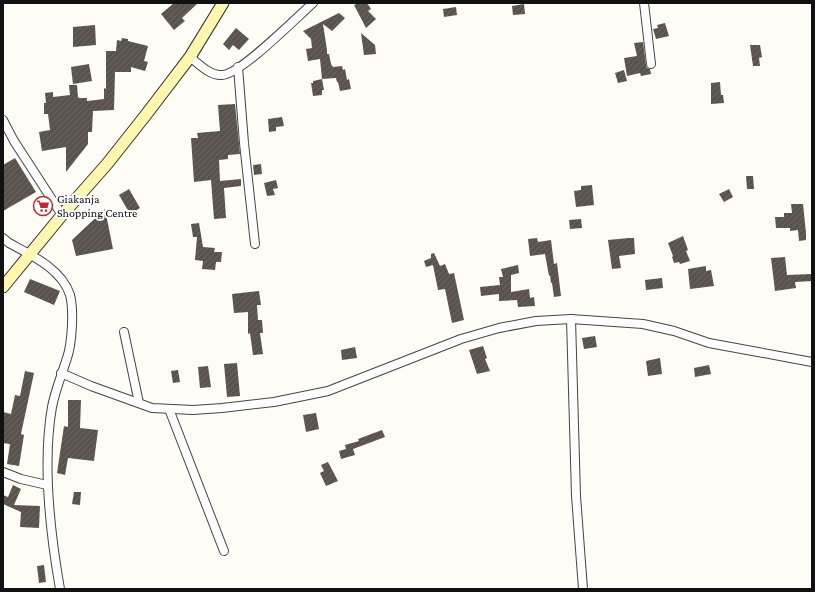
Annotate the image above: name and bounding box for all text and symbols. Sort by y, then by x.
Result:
place label: Giakanja Shopping Centre [57,192,137,220]
supermarket icon: Giakanja Shopping Centre [32,195,54,217]

